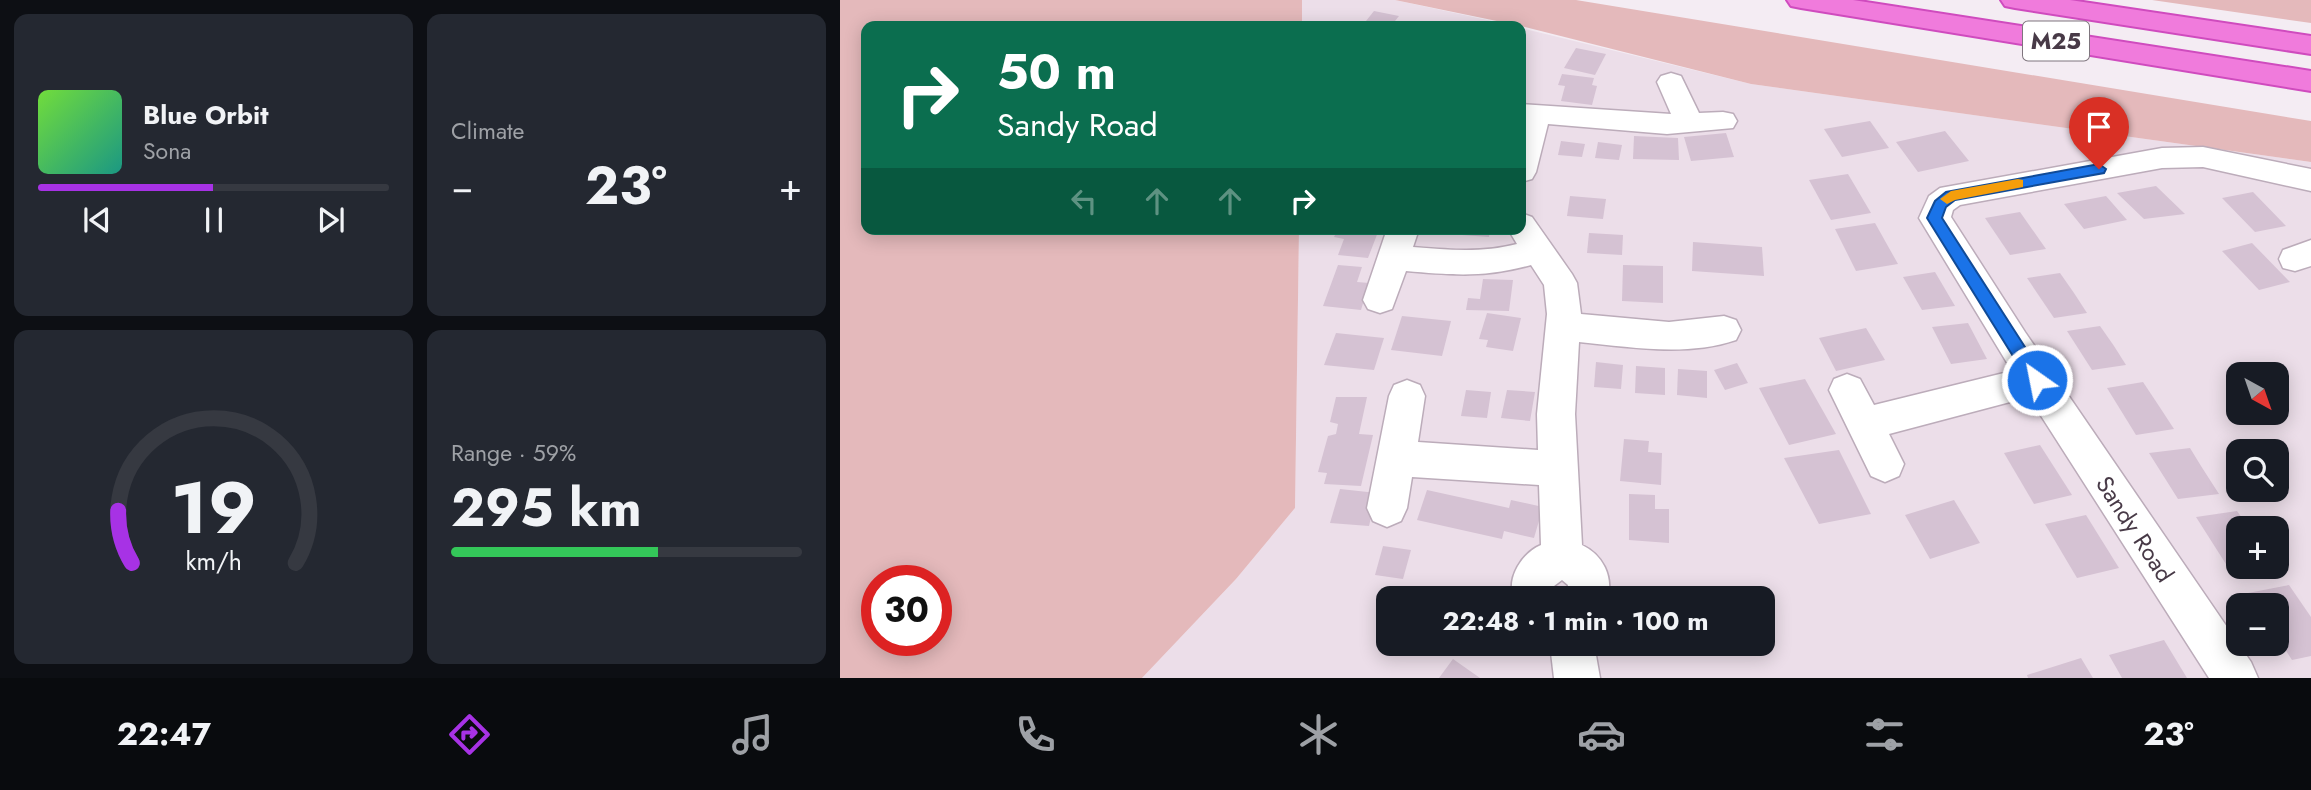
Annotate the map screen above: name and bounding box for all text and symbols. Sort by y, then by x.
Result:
road number: M25 [2023,22,2089,60]
text: 50 m [997,37,1116,107]
icon: right [882,49,973,140]
text: Blue Orbit [143,96,268,134]
pin [2069,97,2129,169]
text: Sandy Road [997,102,1158,148]
icon: arrive [2080,108,2118,146]
text: Climate [451,114,524,148]
text: Sona [143,134,191,168]
text: 23° [585,148,667,224]
text: − [451,159,473,214]
text: + [779,159,802,214]
icon: left [1065,182,1103,220]
icon: ahead [1138,182,1176,220]
icon: ahead [1211,182,1249,220]
icon: right [1284,182,1322,220]
icon: previous [78,201,116,239]
icon: pause [195,201,233,239]
icon: next [312,201,350,239]
position arrow [2000,343,2074,417]
north arrow [2226,362,2289,425]
map controls [2226,362,2289,656]
text: Range · 59% [451,436,576,470]
button: search [2226,439,2289,502]
text: 19 [171,455,256,560]
street label: Sandy Road [2088,469,2182,589]
text: 295 km [451,470,642,546]
button: + [2226,516,2289,579]
text: km/h [185,543,242,579]
speed limit sign: 30 [861,565,952,656]
button: − [2226,593,2289,656]
text: 22:48 · 1 min · 100 m [1442,602,1709,640]
icon: directions [445,710,494,759]
icon: music [728,710,777,759]
icon: phone [1011,710,1060,759]
icon: climate [1294,710,1343,759]
icon: car [1577,710,1626,759]
icon: filters [1860,710,1909,759]
text: 22:47 [117,711,211,757]
text: 23° [2144,711,2194,757]

